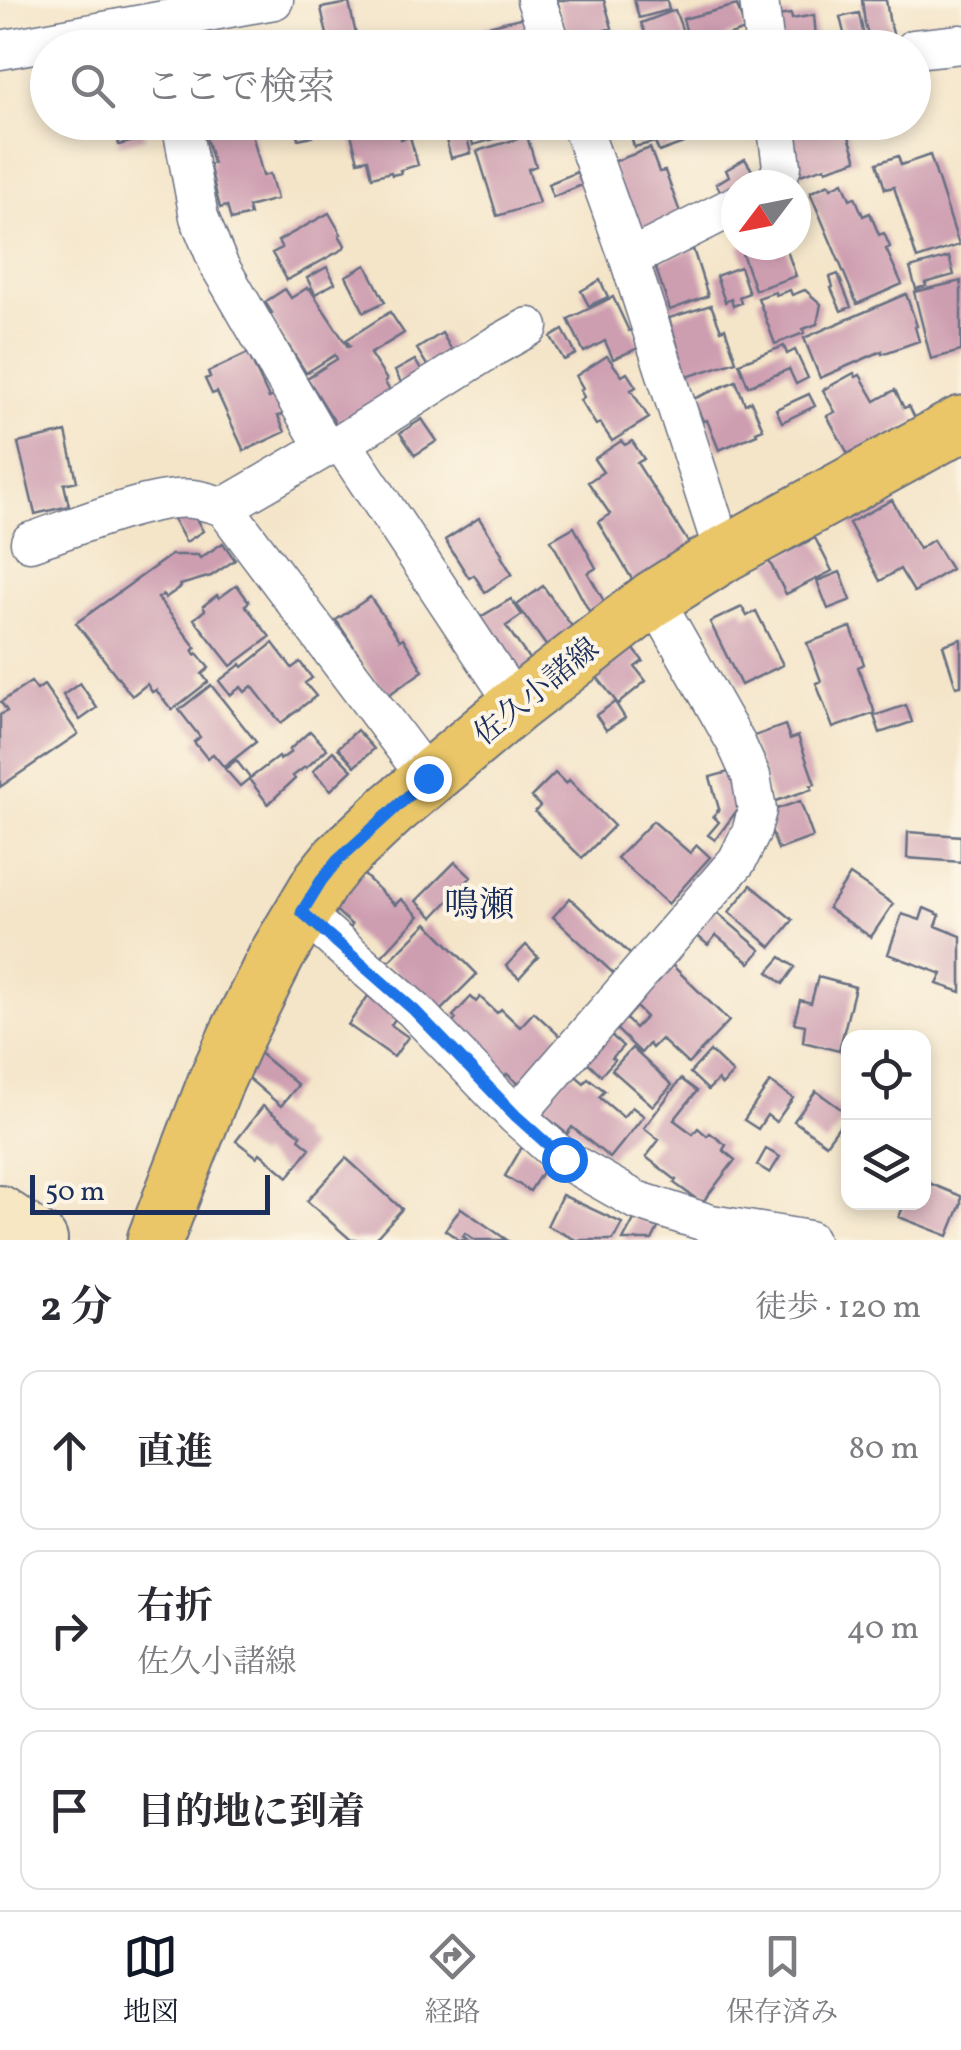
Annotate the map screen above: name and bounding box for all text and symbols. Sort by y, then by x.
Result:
search box [30,30,931,140]
icon: search [65,58,120,113]
text: ここで検索 [145,63,335,116]
north arrow [721,170,811,260]
street label: 佐久小諸線 [466,629,609,756]
route end [406,756,452,802]
district label: 鳴瀬 [444,883,514,931]
map controls [841,1030,931,1210]
button: locate [841,1030,931,1120]
button: layers [841,1120,931,1210]
route start [542,1137,588,1183]
scale bar [30,1170,270,1214]
text: 50 m [45,1173,105,1212]
text: 2 分 [40,1280,112,1339]
text: 徒歩 · 120 m [755,1287,921,1331]
icon: ahead [42,1423,97,1478]
text: 直進 [137,1428,213,1481]
text: 80 m [849,1428,919,1472]
text: 右折 [137,1582,213,1635]
icon: right [42,1603,97,1658]
text: 40 m [847,1608,919,1652]
text: 佐久小諸線 [137,1642,297,1686]
icon: arrive [42,1783,97,1838]
text: 目的地に到着 [137,1788,365,1841]
tab: 地図 [123,1929,179,2033]
tab: 経路 [424,1929,480,2033]
tab: 保存済み [726,1929,838,2033]

